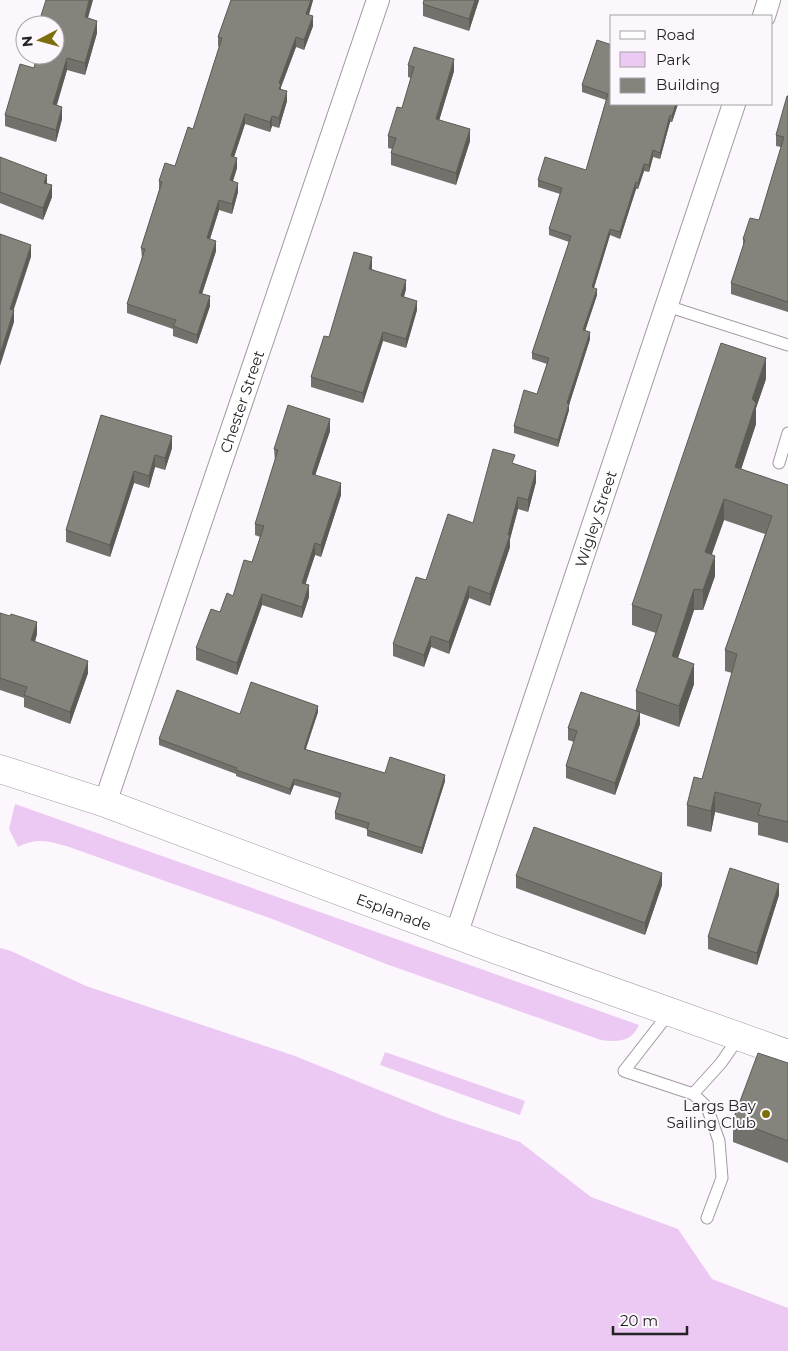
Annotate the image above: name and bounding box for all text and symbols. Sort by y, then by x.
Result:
north arrow [15,15,65,65]
legend [610,15,773,105]
text: Road [656,25,695,44]
text: N [18,35,37,48]
text: Park [656,50,690,69]
text: Building [656,75,720,94]
street label: Chester Street [215,348,268,455]
street label: Wigley Street [570,468,620,570]
street label: Esplanade [354,889,434,934]
place label: Largs Bay Sailing Club [667,1096,757,1132]
marker: Largs Bay Sailing Club [760,1108,772,1120]
scale bar [613,1304,687,1336]
text: 20 m [620,1311,658,1330]

